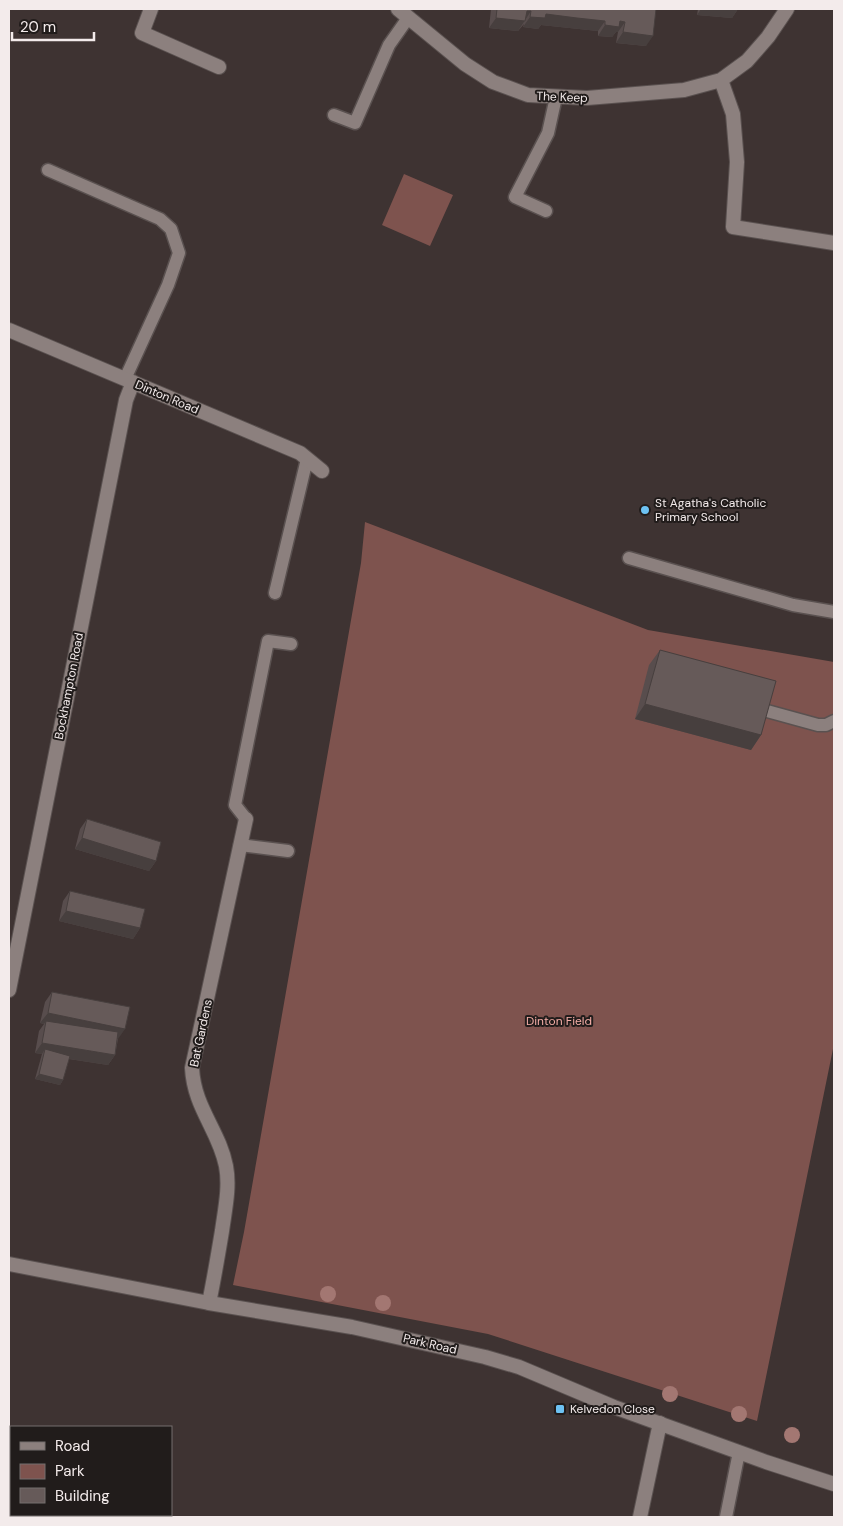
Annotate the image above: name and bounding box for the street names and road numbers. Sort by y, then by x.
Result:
street label: The Keep [536,88,588,106]
street label: Dinton Road [133,376,201,418]
street label: Bockhampton Road [51,631,87,741]
street label: Bat Gardens [186,998,216,1068]
street label: Park Road [401,1330,459,1358]

